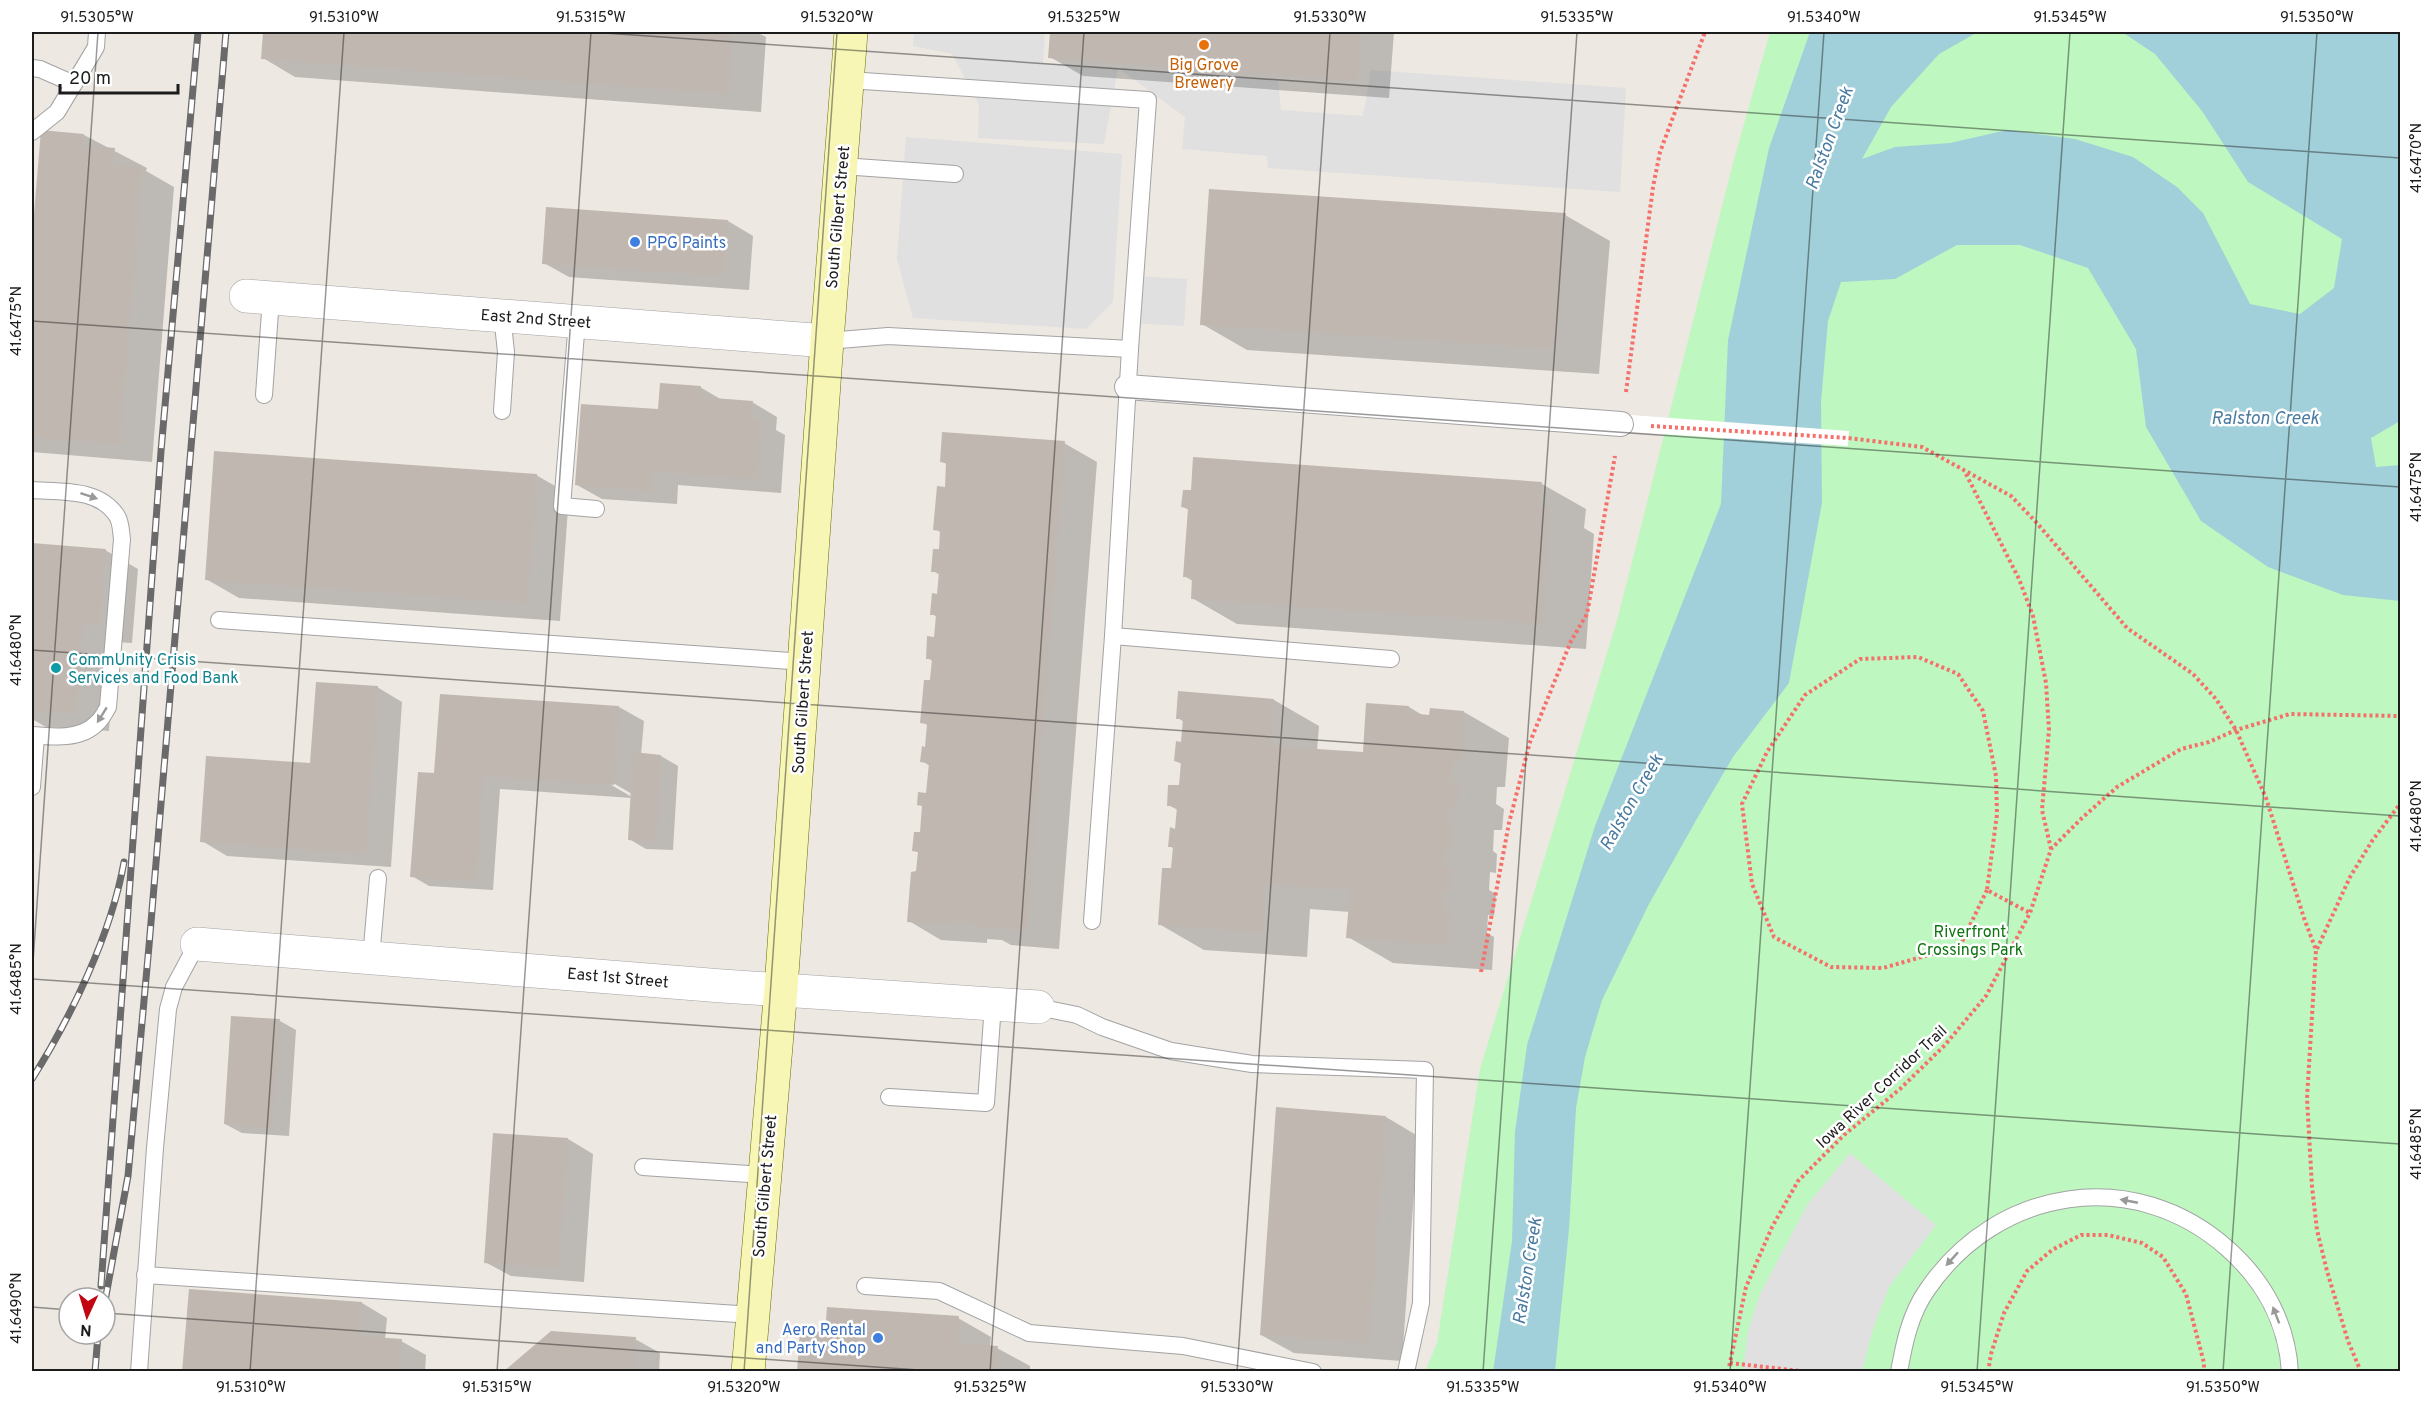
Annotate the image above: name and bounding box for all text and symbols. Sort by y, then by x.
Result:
text: 91.5305°W [60,9,134,28]
text: 91.5310°W [309,9,379,28]
text: 91.5315°W [556,9,626,28]
text: 91.5320°W [800,9,874,28]
text: 91.5325°W [1047,9,1121,28]
text: 91.5330°W [1293,9,1367,28]
text: 91.5335°W [1540,9,1614,28]
text: 91.5340°W [1787,9,1861,28]
text: 91.5345°W [2033,9,2107,28]
text: 91.5350°W [2280,9,2354,28]
marker: Big Grove Brewery [1197,38,1211,52]
place label: Big Grove Brewery [1169,56,1239,94]
scale bar [60,57,178,95]
text: 20 m [69,68,111,91]
water label: Ralston Creek [1801,83,1860,193]
text: 41.6470°N [2408,123,2427,193]
street label: South Gilbert Street [823,145,855,289]
place label: PPG Paints [647,234,726,254]
marker: PPG Paints [628,235,642,249]
text: 41.6475°N [8,286,27,356]
street label: East 2nd Street [480,306,592,334]
water label: Ralston Creek [2211,408,2320,431]
text: 41.6475°N [2408,452,2427,522]
one-way arrow [80,492,98,501]
text: 41.6480°N [8,614,27,686]
street label: South Gilbert Street [789,630,819,774]
place label: CommUnity Crisis Services and Food Bank [68,651,239,689]
marker: CommUnity Crisis Services and Food Bank [49,661,63,675]
one-way arrow [97,707,108,723]
water label: Ralston Creek [1595,749,1670,855]
text: 41.6480°N [2408,780,2427,852]
park label: Riverfront Crossings Park [1917,923,2023,961]
text: 41.6485°N [8,943,27,1015]
street label: East 1st Street [566,965,669,993]
street label: Iowa River Corridor Trail [1813,1022,1952,1153]
text: 41.6485°N [2408,1108,2427,1180]
street label: South Gilbert Street [750,1114,782,1258]
one-way arrow [2119,1196,2138,1205]
water label: Ralston Creek [1509,1215,1548,1326]
one-way arrow [1946,1251,1959,1266]
text: 41.6490°N [8,1272,27,1344]
north arrow [57,1286,117,1346]
one-way arrow [2271,1306,2281,1324]
text: N [80,1319,93,1339]
place label: Aero Rental and Party Shop [756,1321,866,1359]
marker: Aero Rental and Party Shop [871,1331,885,1345]
text: 91.5310°W [216,1379,286,1398]
text: 91.5315°W [462,1379,532,1398]
text: 91.5320°W [707,1379,781,1398]
text: 91.5325°W [953,1379,1027,1398]
text: 91.5330°W [1200,1379,1274,1398]
text: 91.5335°W [1446,1379,1520,1398]
text: 91.5340°W [1693,1379,1767,1398]
text: 91.5345°W [1940,1379,2014,1398]
text: 91.5350°W [2186,1379,2260,1398]

